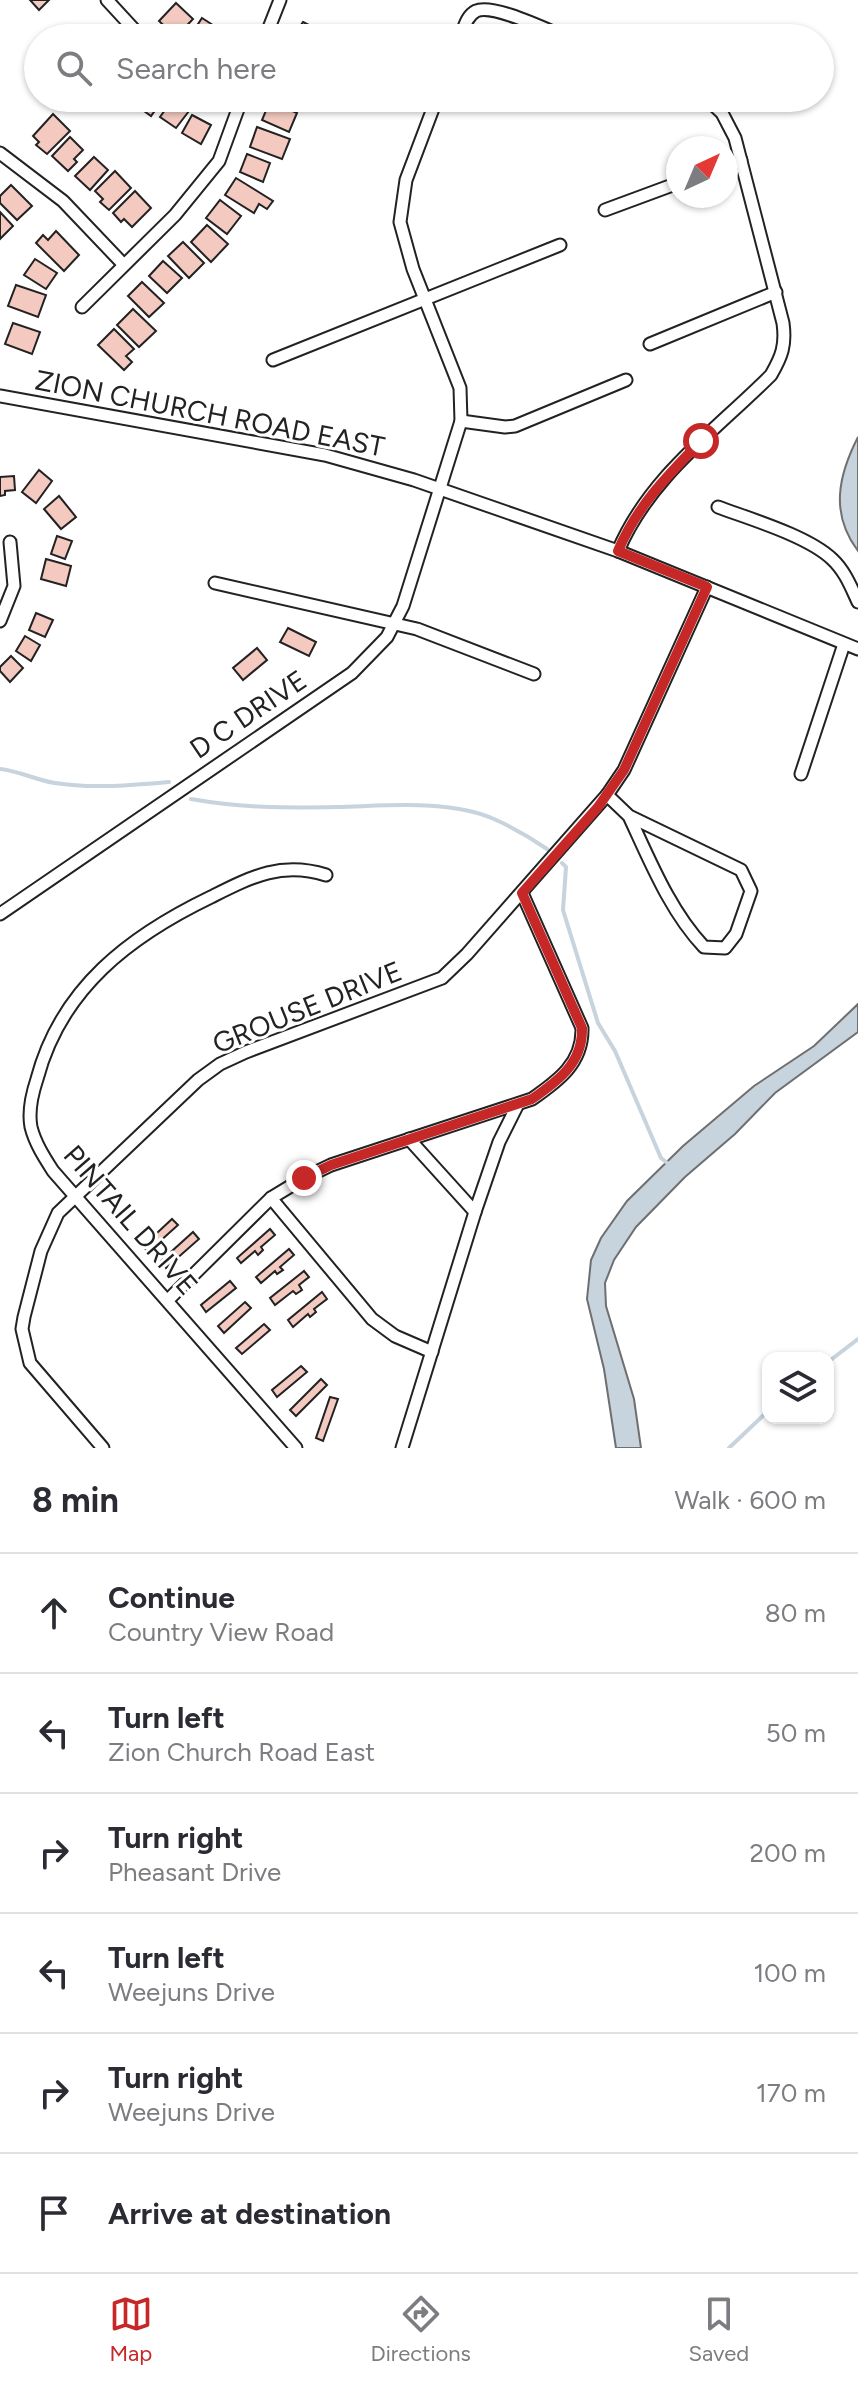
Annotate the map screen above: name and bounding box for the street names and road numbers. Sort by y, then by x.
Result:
street label: ZION CHURCH ROAD EAST [32,362,388,464]
street label: D C DRIVE [183,663,313,765]
street label: GROUSE DRIVE [207,954,407,1060]
street label: PINTAIL DRIVE [57,1138,205,1302]

